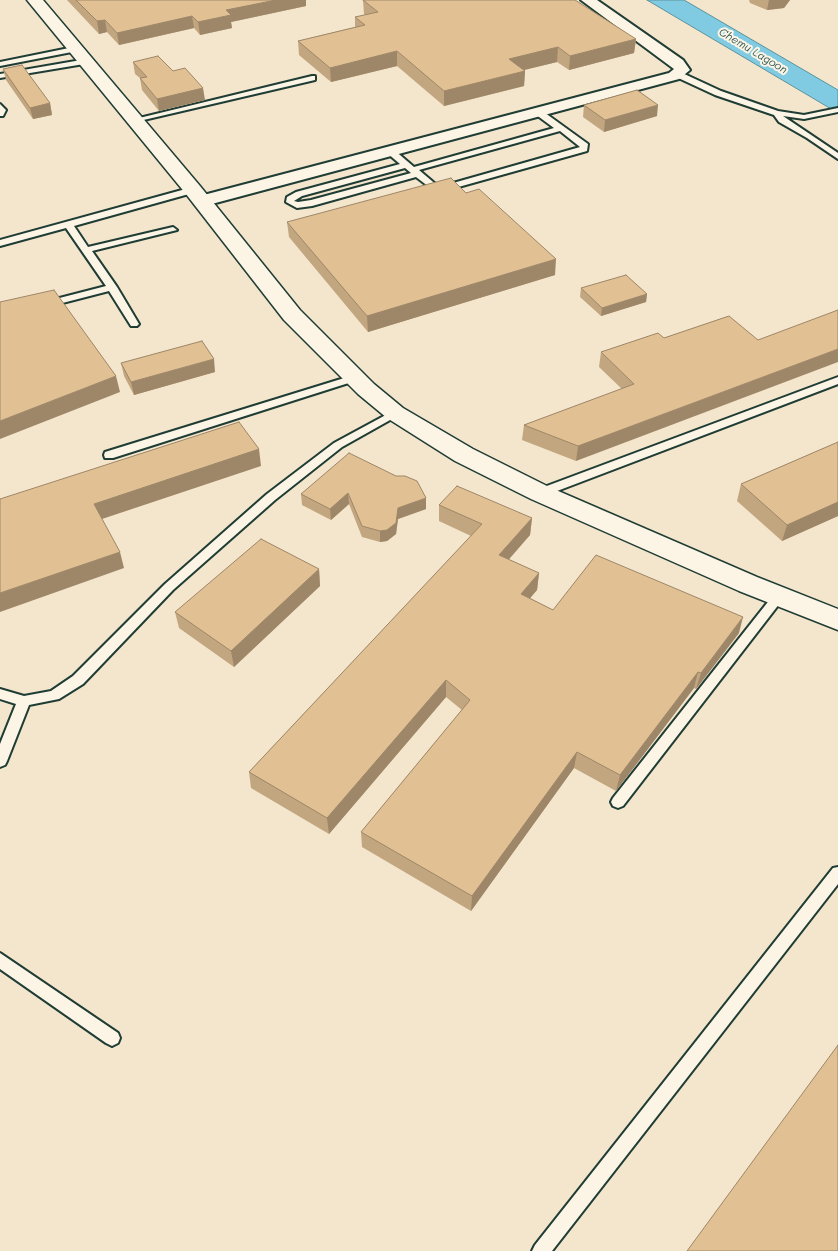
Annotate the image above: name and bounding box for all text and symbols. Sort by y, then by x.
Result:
water label: Chemu Lagoon [716,25,790,77]

